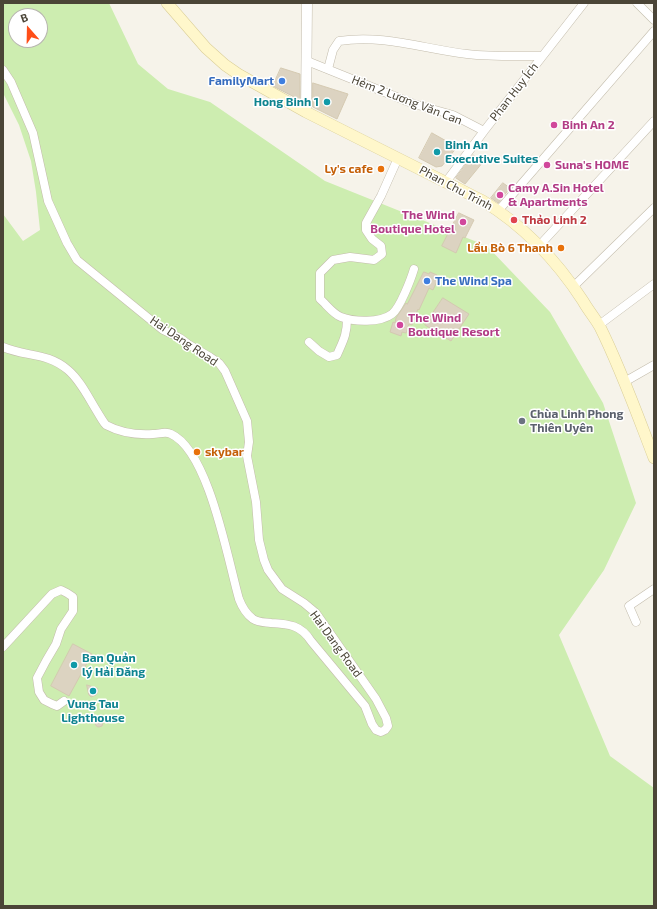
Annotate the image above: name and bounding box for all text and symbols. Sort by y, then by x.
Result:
north arrow [8,8,48,48]
text: B [19,10,30,25]
street label: Phan Huy Ích [487,60,541,124]
street label: Hẻm 2 Lương Văn Can [350,72,464,128]
place label: FamilyMart [209,74,274,88]
marker: FamilyMart [277,76,287,86]
place label: Hong Binh 1 [254,95,319,109]
marker: Hong Binh 1 [322,97,332,107]
place label: Binh An 2 [562,118,615,132]
marker: Binh An 2 [549,120,559,130]
place label: Binh An Executive Suites [445,138,538,166]
marker: Binh An Executive Suites [432,147,442,157]
place label: Suna's HOME [555,158,629,172]
marker: Suna's HOME [542,160,552,170]
place label: Ly's cafe [324,162,373,176]
street label: Phan Chu Trinh [417,163,495,213]
marker: Ly's cafe [376,164,386,174]
place label: Camy A.Sin Hotel & Apartments [508,181,604,209]
marker: Camy A.Sin Hotel & Apartments [495,190,505,200]
place label: The Wind Boutique Hotel [370,208,455,236]
place label: Thảo Linh 2 [522,213,587,227]
marker: Thảo Linh 2 [509,215,519,225]
marker: The Wind Boutique Hotel [458,217,468,227]
place label: Lẩu Bò 6 Thanh [467,241,553,255]
marker: Lẩu Bò 6 Thanh [556,243,566,253]
place label: The Wind Spa [435,274,512,288]
marker: The Wind Spa [422,276,432,286]
place label: The Wind Boutique Resort [408,311,500,339]
street label: Hai Dang Road [147,313,221,369]
marker: The Wind Boutique Resort [395,320,405,330]
place label: Chùa Linh Phong Thiên Uyên [530,407,623,435]
marker: Chùa Linh Phong Thiên Uyên [517,416,527,426]
place label: skybar [205,445,244,459]
marker: skybar [192,447,202,457]
street label: Hai Dang Road [307,608,365,680]
place label: Ban Quản lý Hải Đăng [82,651,145,679]
marker: Ban Quản lý Hải Đăng [69,660,79,670]
marker: Vung Tau Lighthouse [88,686,98,696]
place label: Vung Tau Lighthouse [61,697,125,725]

